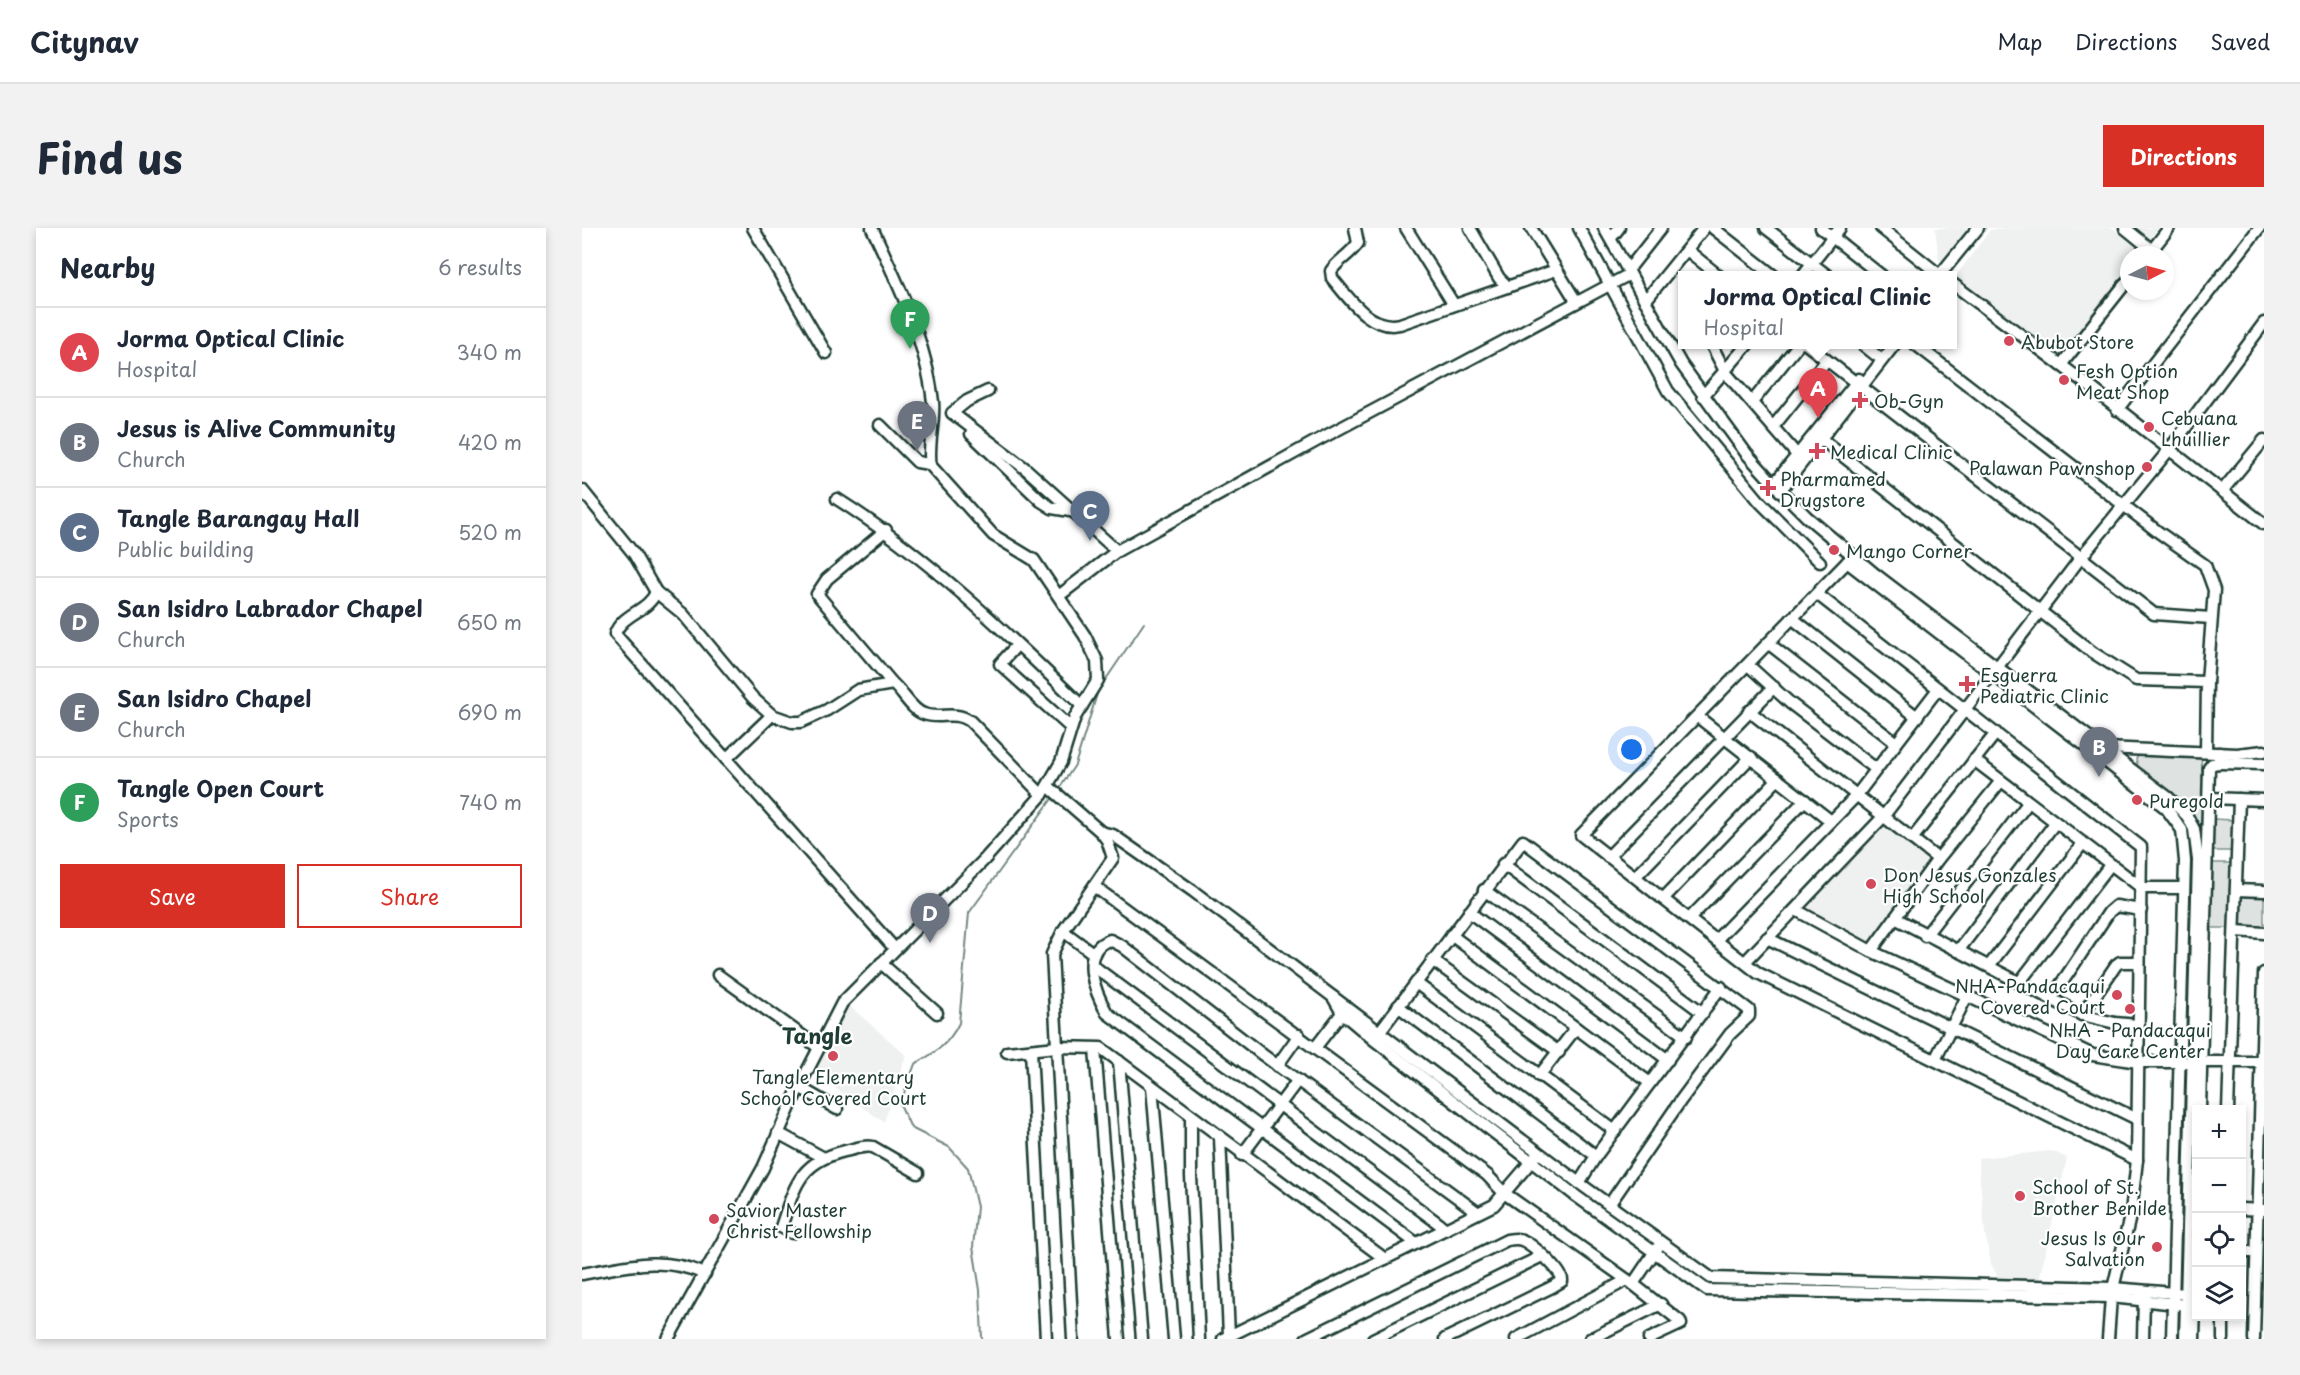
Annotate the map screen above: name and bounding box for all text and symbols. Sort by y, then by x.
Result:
text: Citynav [30,20,139,63]
text: Map [1997,25,2042,57]
text: Directions [2075,25,2177,57]
text: Saved [2210,25,2270,57]
text: Find us [36,125,183,188]
button: Directions [2103,125,2264,187]
north arrow [2120,246,2174,300]
text: Nearby [60,248,155,287]
text: 6 results [438,252,522,282]
popup [1678,271,1957,349]
text: Jorma Optical Clinic [1704,279,1931,312]
pin: F [890,300,930,349]
text: Hospital [1704,312,1784,342]
text: Jorma Optical Clinic [117,321,345,354]
place label: Abubot Store [2021,328,2134,355]
marker: Abubot Store [2002,334,2016,348]
text: A [72,337,87,367]
text: 340 m [457,337,522,367]
text: Hospital [117,354,197,384]
place label: Fesh Option Meat Shop [2076,357,2178,405]
pin: A [1798,368,1838,418]
marker: Fesh Option Meat Shop [2057,373,2071,387]
place label: Ob-Gyn [1874,387,1944,414]
marker: Ob-Gyn [1851,391,1869,409]
pin: E [898,402,936,451]
place label: Cebuana Lhuillier [2161,404,2238,452]
text: Jesus is Alive Community [117,411,396,444]
marker: Cebuana Lhuillier [2142,420,2156,434]
text: B [73,427,86,457]
text: 420 m [458,427,522,457]
place label: Medical Clinic [1830,438,1952,465]
marker: Medical Clinic [1808,442,1826,460]
text: Church [117,444,186,474]
place label: Palawan Pawnshop [1969,454,2135,481]
marker: Palawan Pawnshop [2140,460,2154,474]
place label: Pharmamed Drugstore [1780,465,1886,513]
marker: Pharmamed Drugstore [1761,481,1775,495]
pin: C [1070,492,1110,541]
text: Tangle Barangay Hall [117,501,359,534]
text: C [72,517,87,547]
text: 520 m [458,517,522,547]
text: Public building [117,534,254,564]
place label: Mango Corner [1846,537,1972,564]
marker: Mango Corner [1827,543,1841,557]
text: San Isidro Labrador Chapel [117,591,422,624]
text: D [72,607,87,637]
text: 650 m [457,607,522,637]
text: Church [117,624,186,654]
place label: Esguerra Pediatric Clinic [1980,661,2109,709]
marker: Esguerra Pediatric Clinic [1958,675,1976,693]
text: San Isidro Chapel [117,681,311,714]
text: E [73,697,86,727]
text: 690 m [458,697,522,727]
text: Church [117,714,186,744]
pin: B [2080,728,2119,777]
your location [1617,735,1646,764]
text: Tangle Open Court [117,771,324,804]
text: F [74,787,85,817]
text: 740 m [459,787,522,817]
place label: Puregold [2149,787,2224,814]
marker: Puregold [2130,793,2144,807]
text: Sports [117,804,179,834]
place label: Don Jesus Gonzales High School [1883,861,2056,909]
button: Save [60,864,285,928]
button: Share [297,864,522,928]
marker: Don Jesus Gonzales High School [1864,877,1878,891]
pin: D [910,894,950,943]
place label: NHA-Pandacaqui Covered Court [1955,972,2105,1020]
marker: NHA-Pandacaqui Covered Court [2110,988,2124,1002]
marker: NHA - Pandacaqui Day Care Center [2123,1002,2137,1016]
place label: NHA - Pandacaqui Day Care Center [2049,1016,2211,1064]
district label: Tangle [782,1019,852,1051]
marker: Tangle Elementary School Covered Court [826,1049,840,1063]
place label: Tangle Elementary School Covered Court [740,1063,926,1111]
map controls [2192,1105,2246,1321]
button: + [2192,1105,2246,1159]
button: − [2192,1159,2246,1213]
place label: School of St. Brother Benilde [2032,1173,2167,1221]
marker: School of St. Brother Benilde [2013,1189,2027,1203]
place label: Savior Master Christ Fellowship [726,1196,872,1244]
marker: Savior Master Christ Fellowship [707,1212,721,1226]
button: locate [2192,1213,2246,1267]
place label: Jesus Is Our Salvation [2041,1224,2146,1272]
marker: Jesus Is Our Salvation [2150,1240,2164,1254]
button: layers [2192,1267,2246,1321]

